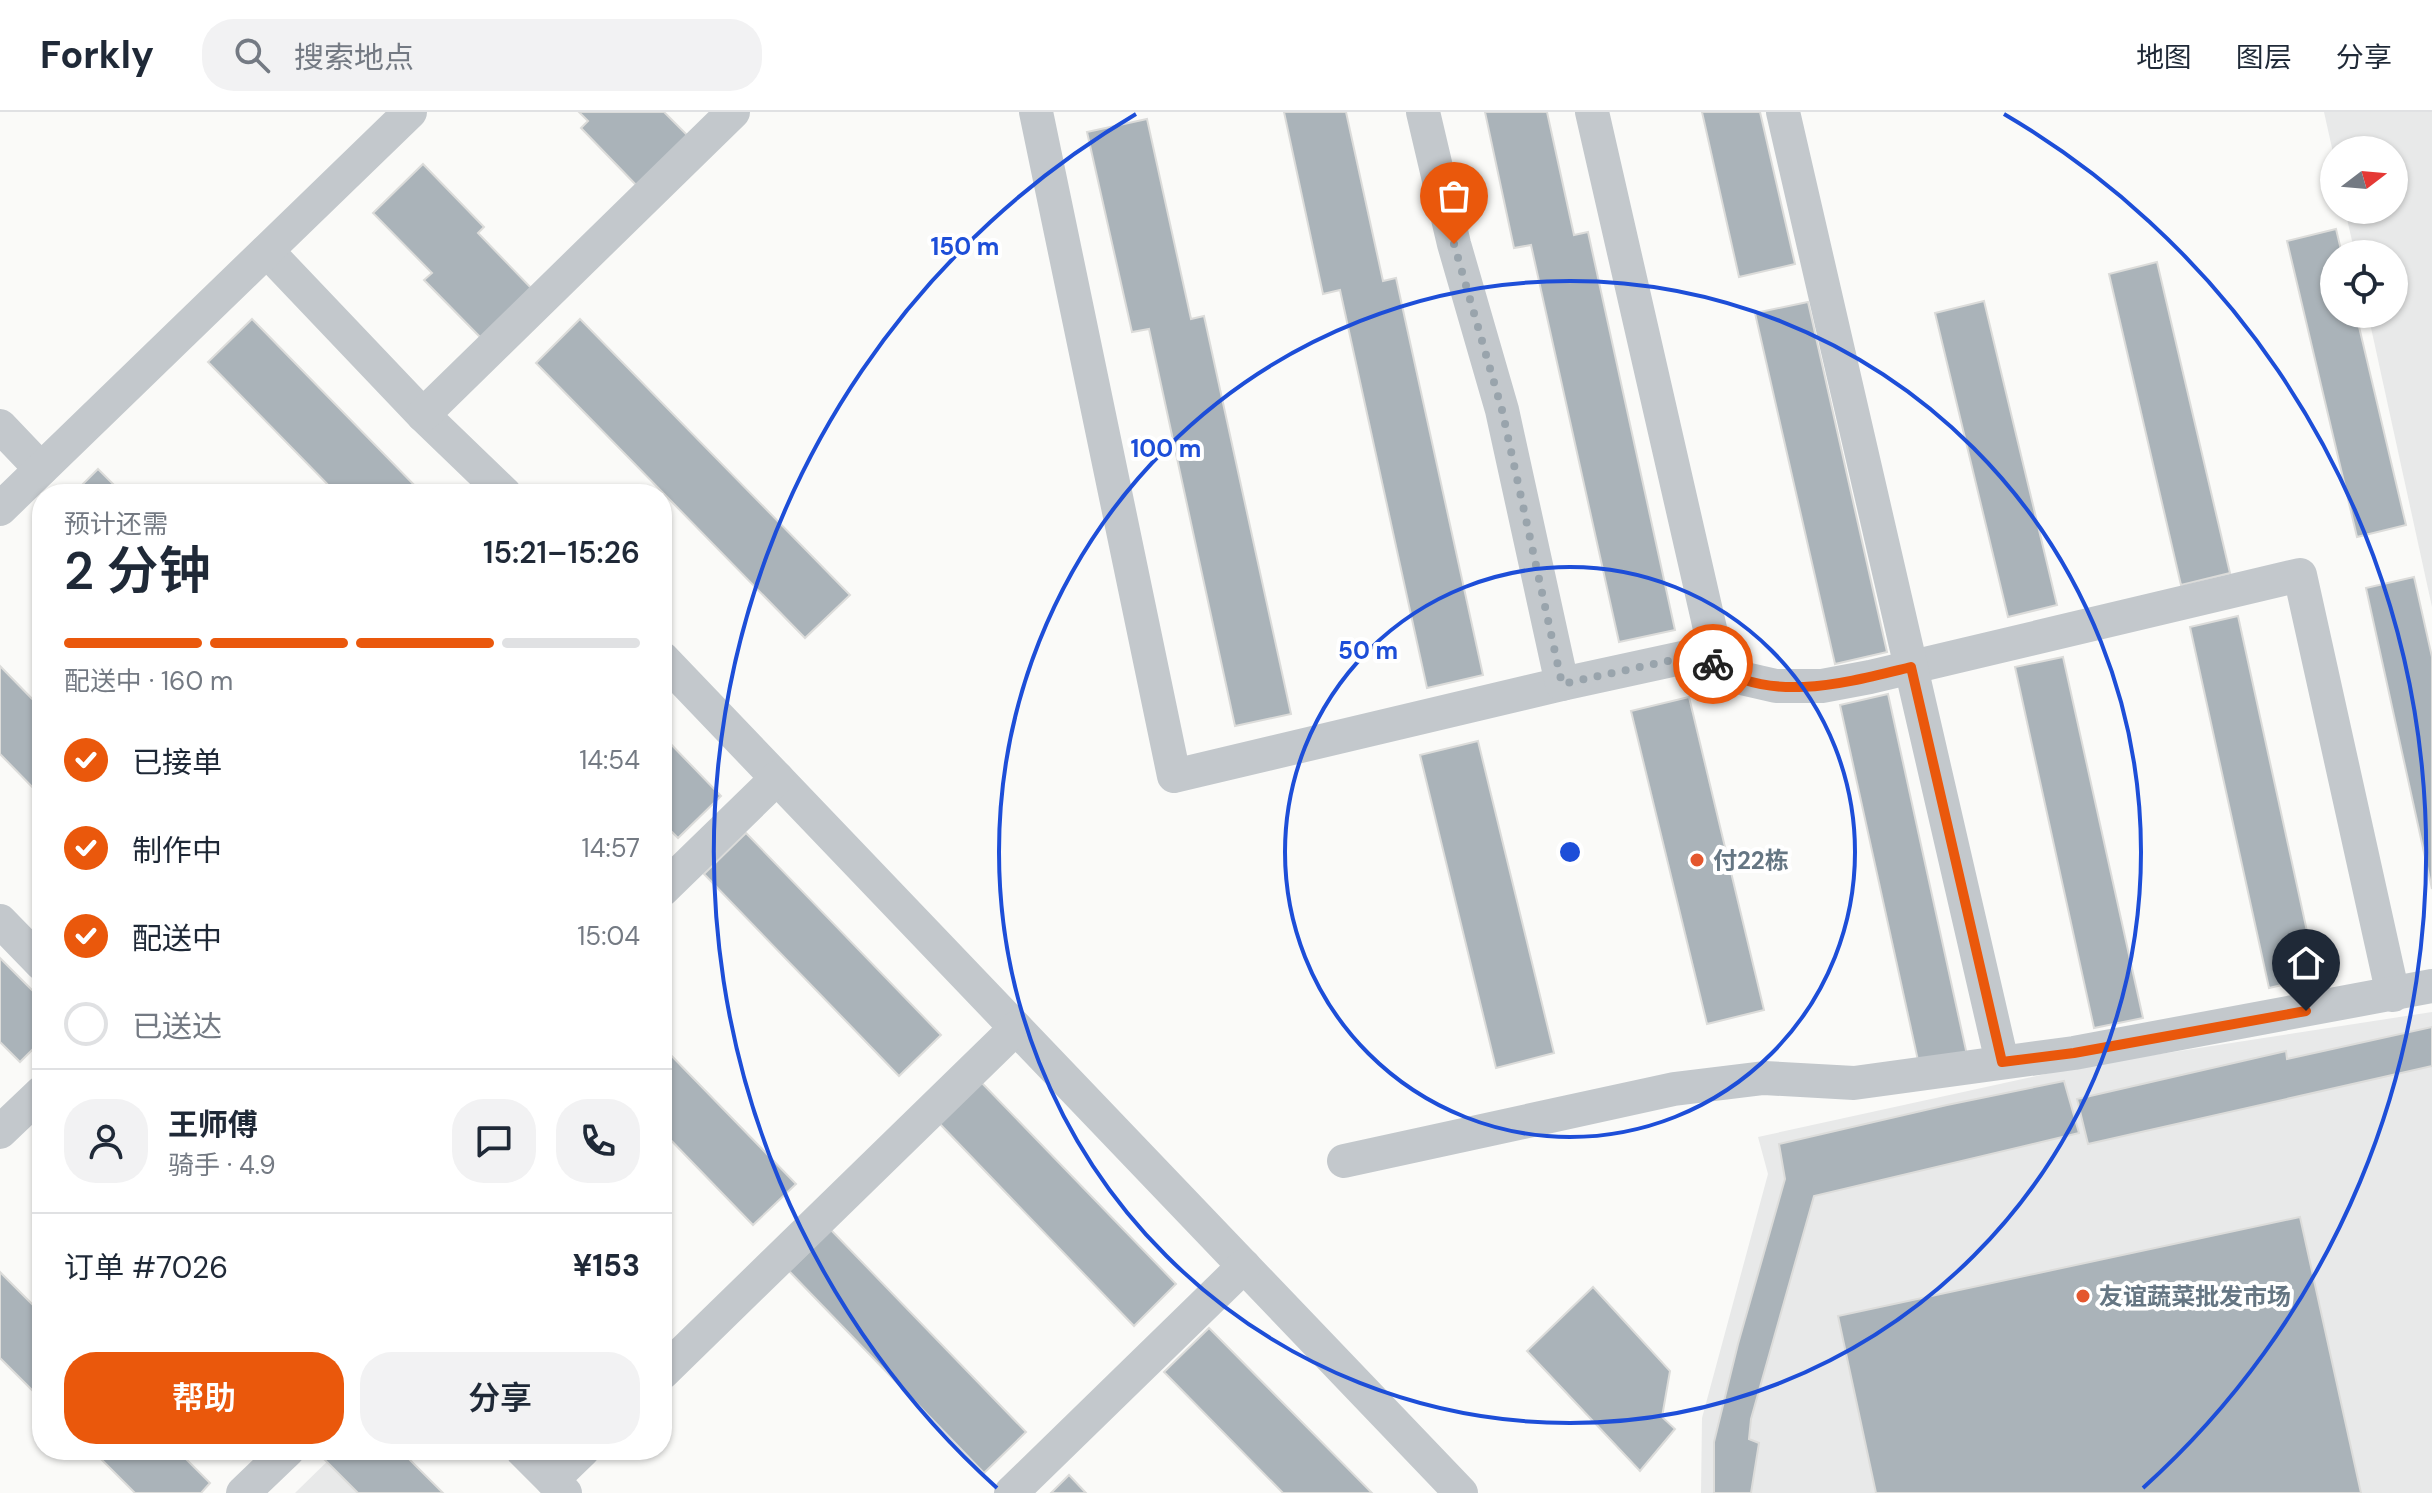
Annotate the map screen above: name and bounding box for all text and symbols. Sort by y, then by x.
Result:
search box [202,19,762,91]
text: Forkly [40,30,154,80]
icon: search [230,33,274,77]
text: 搜索地点 [294,38,414,77]
text: 地图 [2136,39,2192,76]
text: 图层 [2236,39,2292,76]
text: 分享 [2336,39,2392,76]
north arrow [2320,136,2408,224]
map controls [2320,136,2408,328]
pin [1420,162,1488,244]
icon: bag [1432,174,1476,218]
text: 150 m [931,231,999,262]
button: locate [2320,240,2408,328]
text: 100 m [1131,433,1201,464]
text: 预计还需 [64,507,168,541]
text: 15:21–15:26 [483,533,640,572]
text: 2 分钟 [64,537,211,605]
courier [1673,624,1753,704]
text: 50 m [1338,635,1398,666]
icon: bike [1691,642,1735,686]
text: 配送中 · 160 m [64,664,233,698]
icon: check [64,738,108,782]
text: 已接单 [132,743,222,782]
text: 14:54 [579,743,640,777]
icon: check [64,826,108,870]
text: 制作中 [132,831,222,870]
text: 14:57 [582,831,640,865]
centre of rings [1556,838,1584,866]
place label: 付22栋 [1713,845,1789,876]
marker: 付22栋 [1688,851,1706,869]
icon: check [64,914,108,958]
text: 配送中 [132,919,222,958]
text: 15:04 [577,919,640,953]
pin [2272,929,2340,1011]
icon: home [2284,941,2328,985]
text: 已送达 [132,1007,222,1046]
button: person [64,1099,148,1183]
button: chat [452,1099,536,1183]
button: phone [556,1099,640,1183]
text: 王师傅 [168,1105,258,1144]
text: 骑手 · 4.9 [168,1148,275,1182]
text: ¥153 [573,1246,640,1285]
text: 订单 #7026 [64,1248,228,1287]
place label: 友谊蔬菜批发市场 [2099,1281,2291,1312]
marker: 友谊蔬菜批发市场 [2074,1287,2092,1305]
button: 帮助 [64,1352,344,1444]
button: 分享 [360,1352,640,1444]

